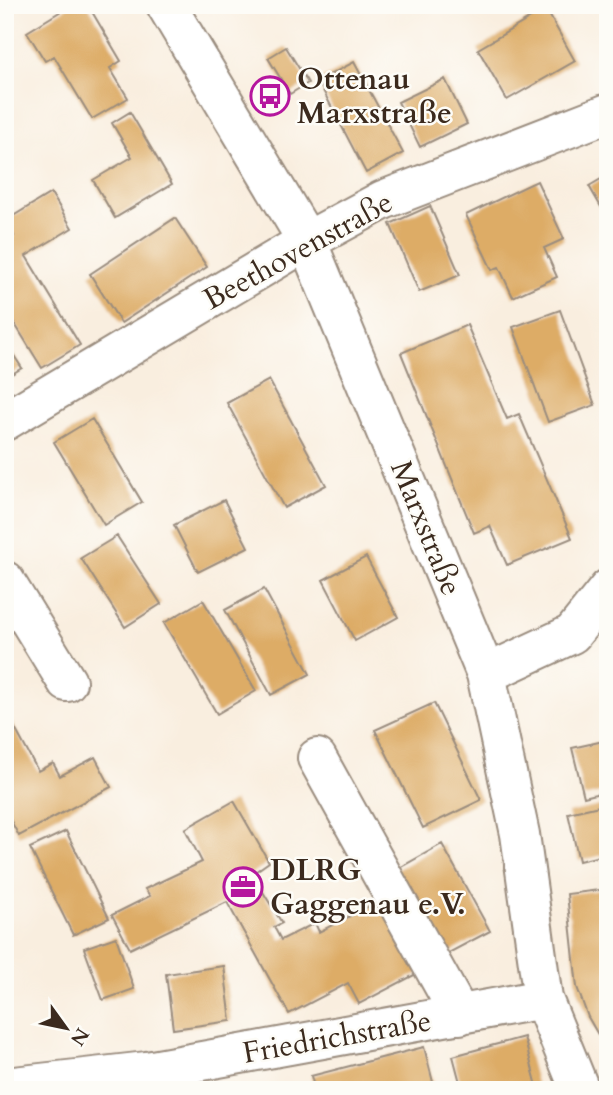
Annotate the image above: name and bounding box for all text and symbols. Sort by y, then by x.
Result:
place label: Ottenau Marxstraße [297,59,452,134]
bus stop icon: Ottenau Marxstraße [249,75,291,117]
street label: Beethovenstraße [196,182,400,320]
street label: Marxstraße [380,454,472,602]
place label: DLRG Gaggenau e.V. [270,850,466,925]
office icon: DLRG Gaggenau e.V. [222,866,264,908]
north arrow [32,993,102,1064]
street label: Friedrichstraße [240,1000,434,1074]
text: N [64,1023,95,1051]

